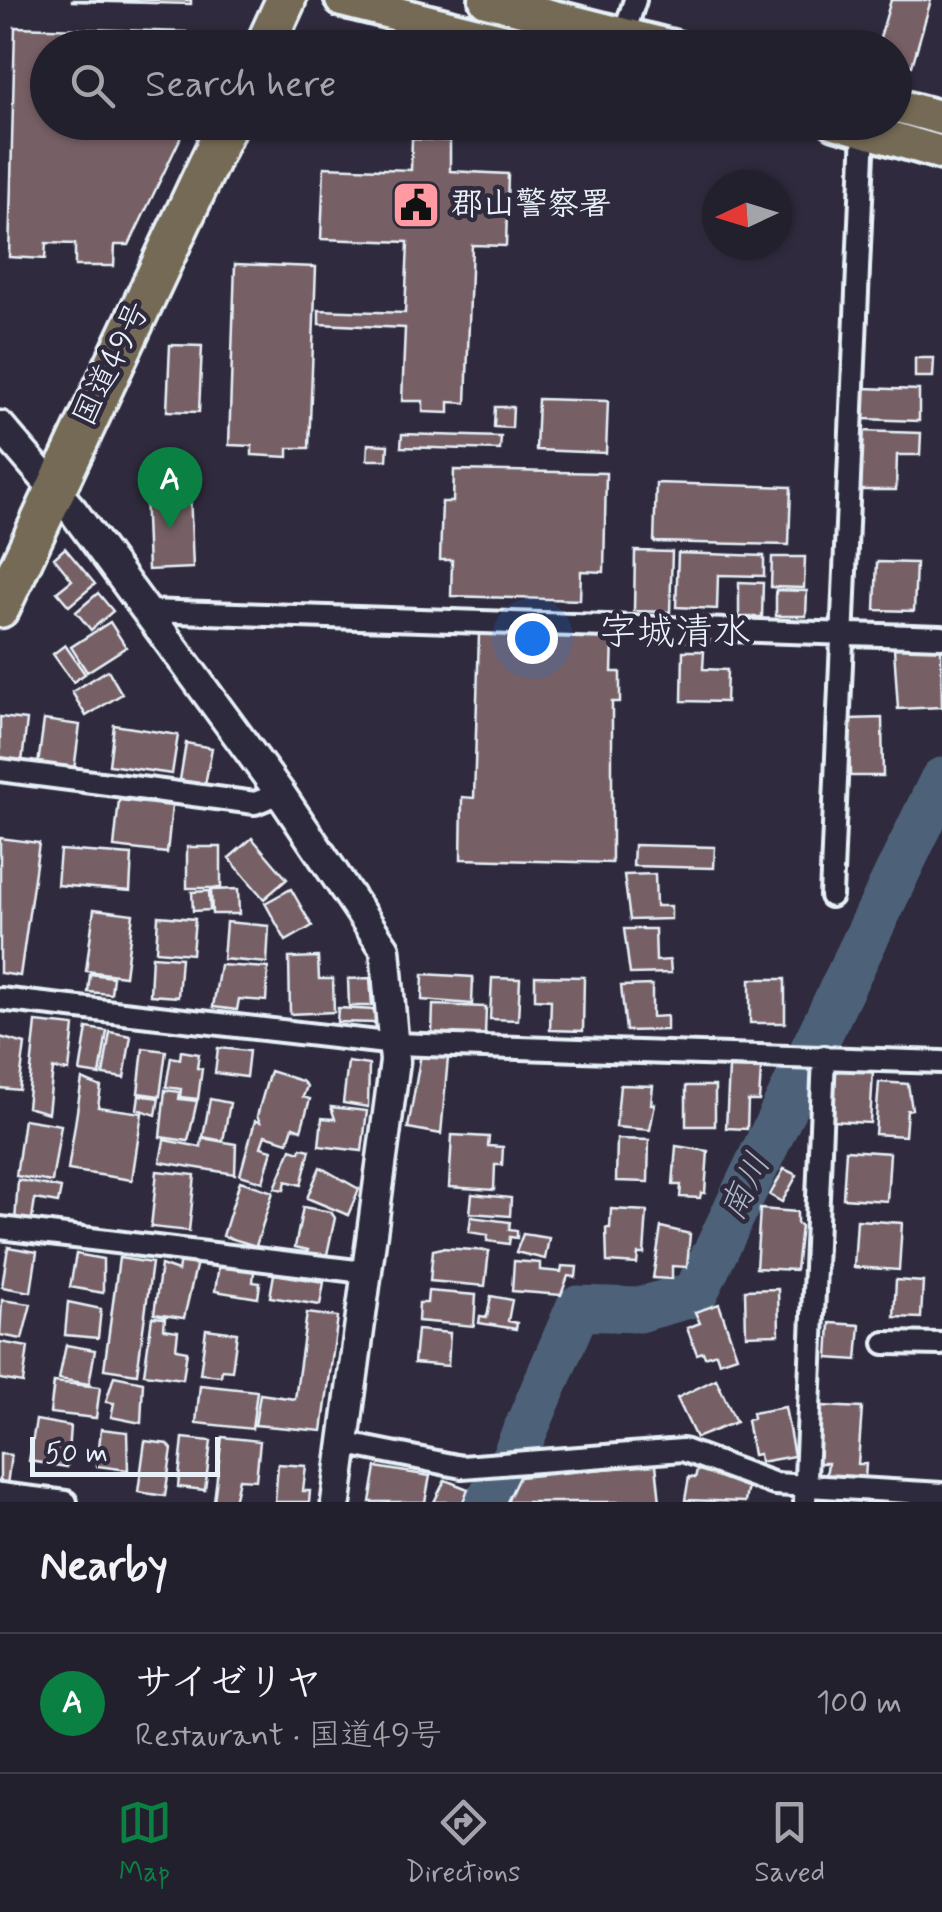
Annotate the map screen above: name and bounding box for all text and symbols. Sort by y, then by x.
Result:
search box [30,30,912,140]
icon: search [65,58,120,113]
text: Search here [145,61,336,110]
north arrow [702,170,792,260]
public building icon: 郡山警察署 [390,179,442,231]
place label: 郡山警察署 [451,184,611,226]
street label: 国道49号 [64,295,160,433]
pin: A [138,446,202,529]
district label: 字城清水 [599,609,751,658]
your location [507,613,558,664]
water label: 南川 [710,1145,782,1229]
scale bar [30,1432,220,1476]
text: 50 m [45,1436,108,1473]
text: Nearby [40,1540,168,1595]
text: サイゼリヤ [135,1659,323,1708]
text: A [62,1682,83,1724]
text: 100 m [816,1682,902,1724]
text: Restaurant · 国道49号 [135,1715,442,1757]
tab: Map [117,1795,172,1892]
tab: Directions [406,1795,521,1892]
tab: Saved [754,1795,825,1892]

